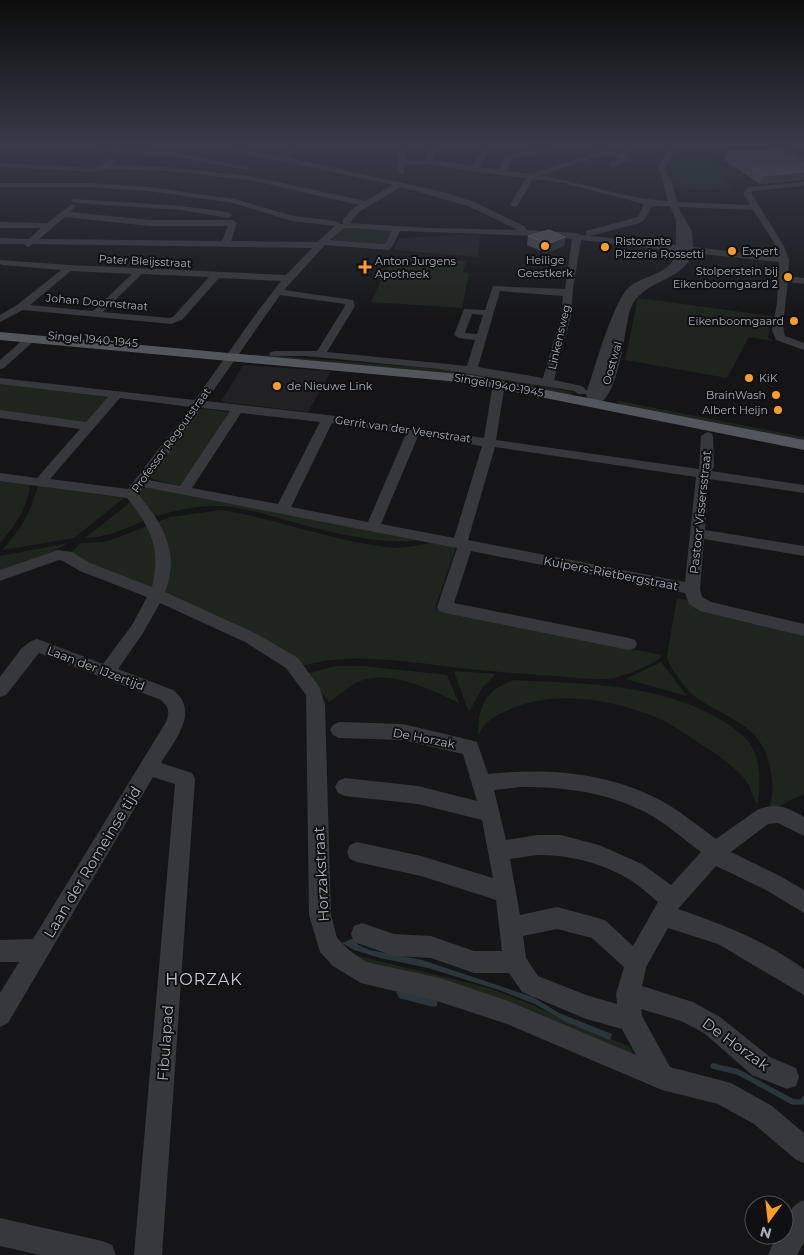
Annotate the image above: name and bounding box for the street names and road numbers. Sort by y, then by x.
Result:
street label: Pater Bleijsstraat [98,252,192,270]
street label: Johan Doornstraat [44,290,149,313]
street label: Linkensweg [545,303,573,371]
street label: Singel 1940-1945 [47,328,139,350]
street label: Oostwal [599,340,625,386]
street label: Singel 1940-1945 [453,370,545,400]
street label: Professor Regoutstraat [128,384,214,495]
street label: Gerrit van der Veenstraat [334,413,472,446]
street label: Pastoor Vissersstraat [686,449,714,574]
street label: Kuipers-Rietbergstraat [543,553,680,593]
street label: Laan der IJzertijd [45,642,147,694]
street label: De Horzak [392,725,457,752]
street label: Laan der Romeinse tijd [39,783,145,941]
street label: Horzakstraat [309,826,333,922]
street label: Fibulapad [153,1005,177,1081]
street label: De Horzak [699,1013,773,1075]

